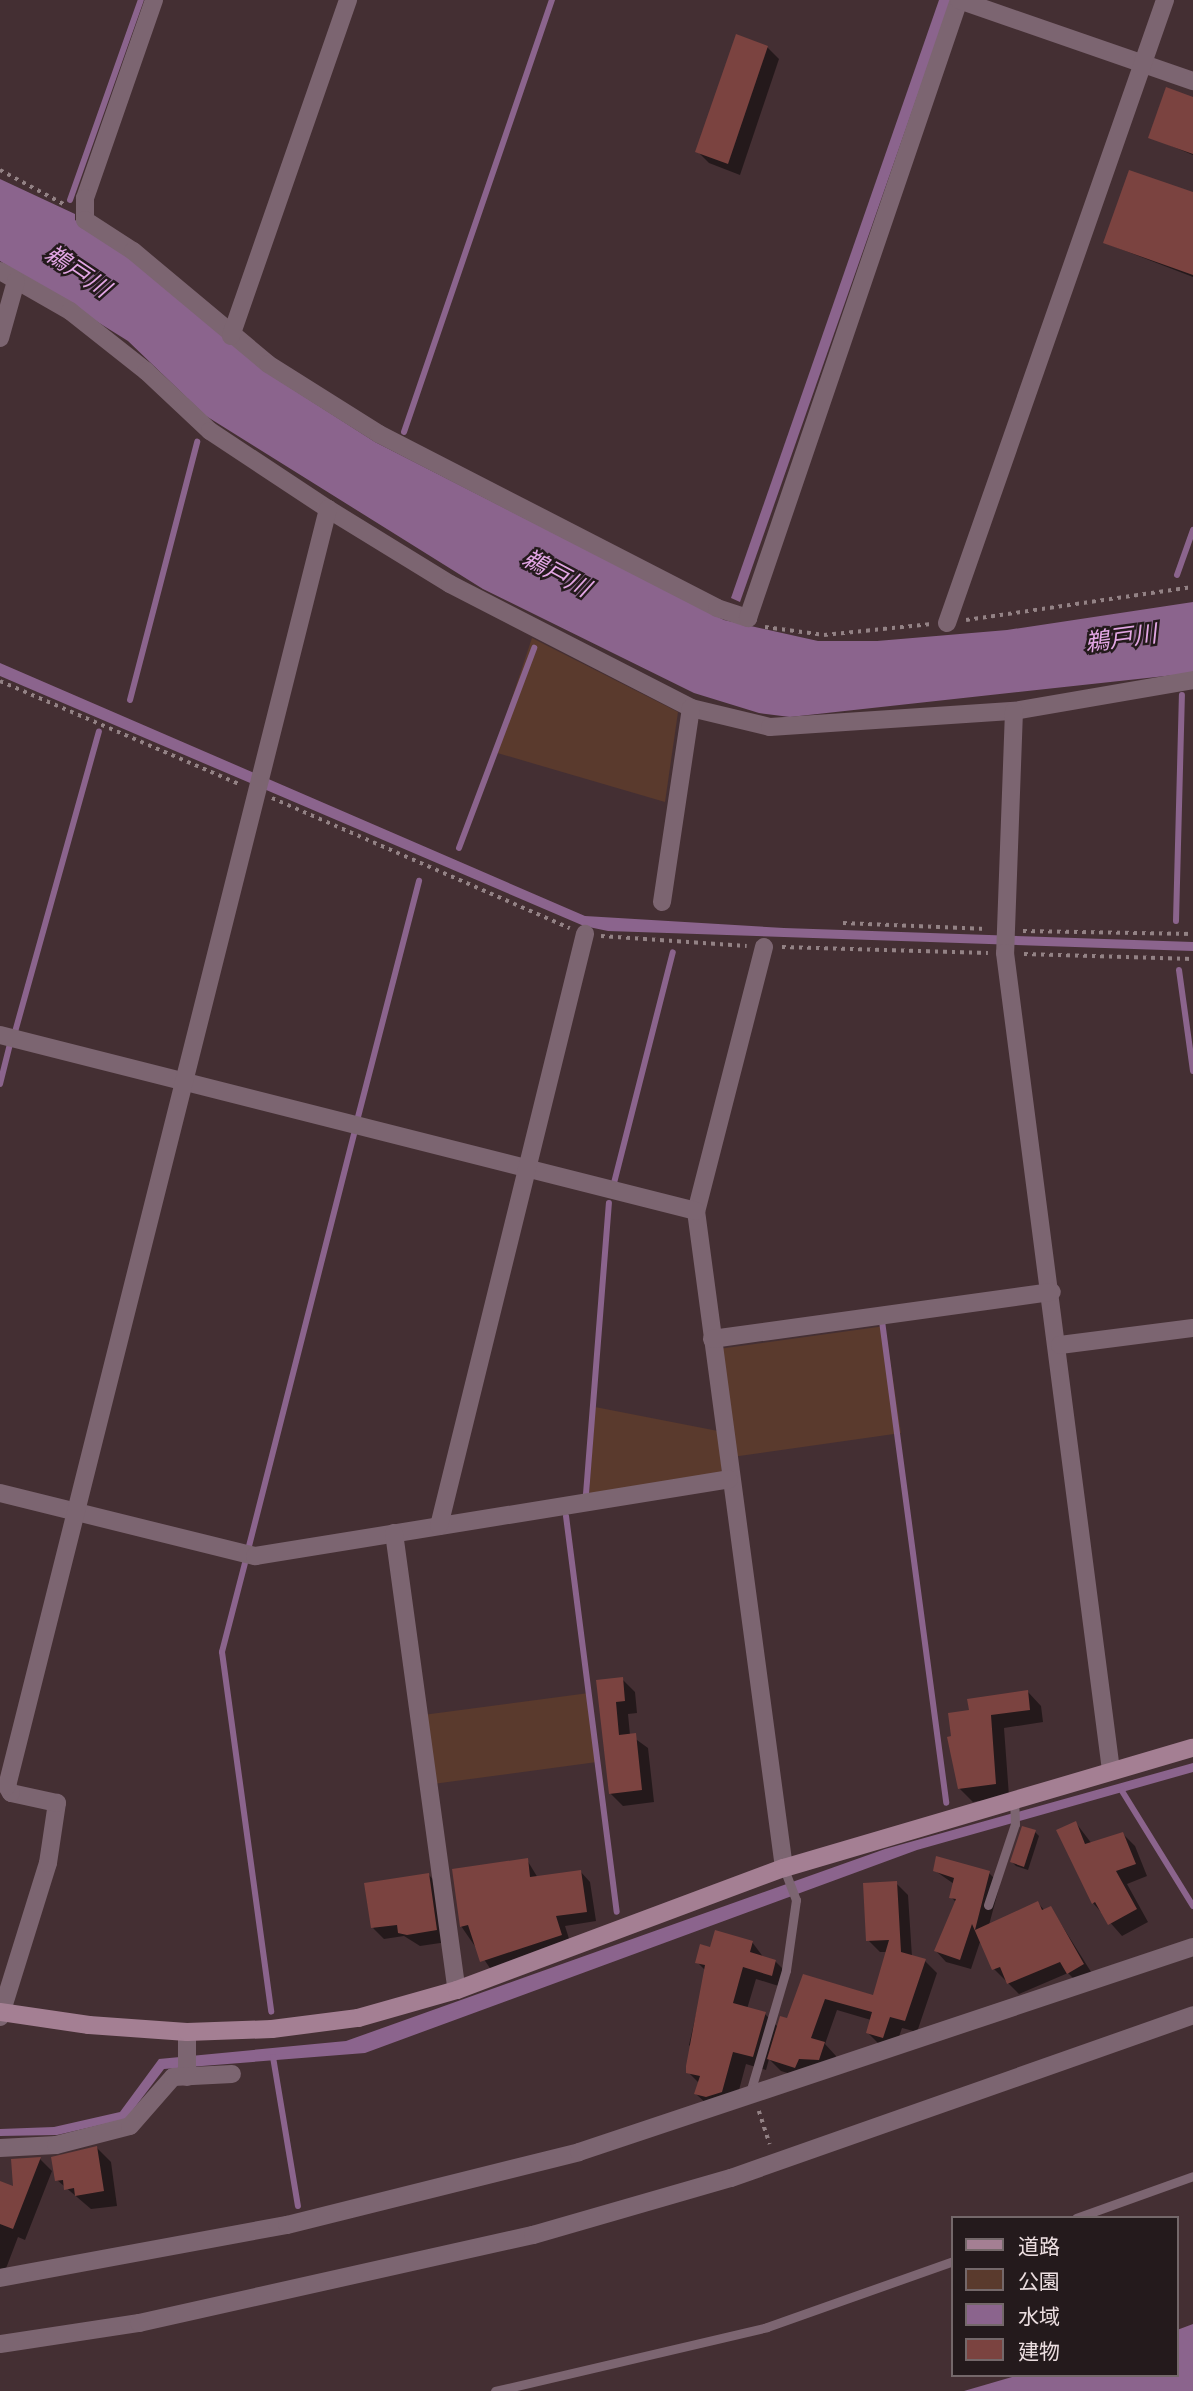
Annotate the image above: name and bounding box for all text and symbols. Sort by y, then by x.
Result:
water label: 鵜戸川 [39,240,115,304]
water label: 鵜戸川 [517,544,595,604]
water label: 鵜戸川 [1083,620,1159,658]
legend [951,2216,1179,2377]
text: 道路 [1018,2234,1060,2259]
text: 公園 [1018,2269,1060,2294]
text: 水域 [1018,2304,1060,2329]
text: 建物 [1018,2339,1060,2364]

